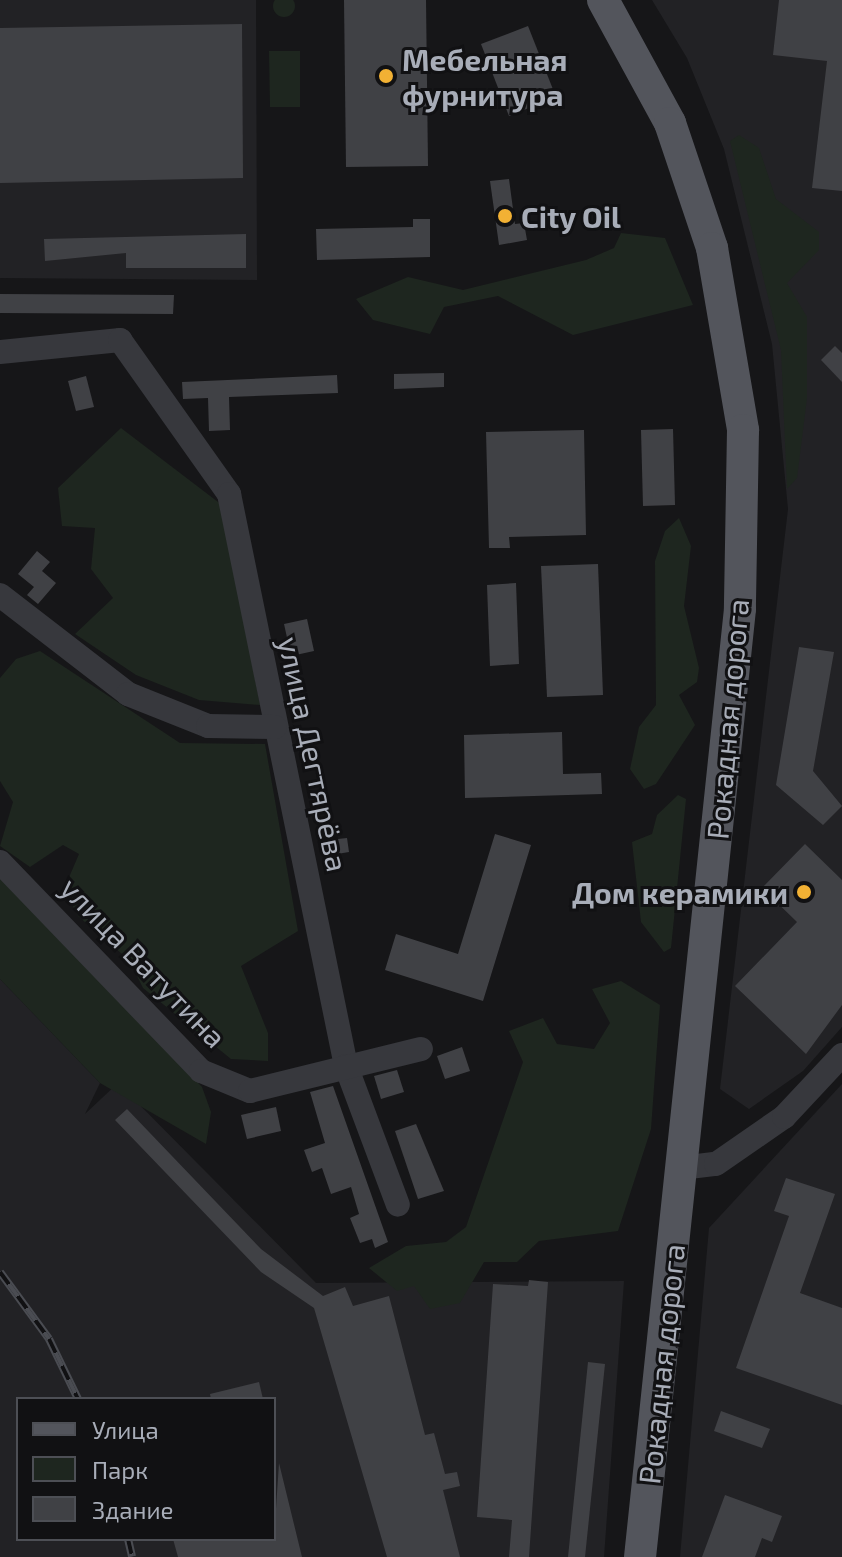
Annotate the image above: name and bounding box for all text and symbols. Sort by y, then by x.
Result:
place label: Мебельная фурнитура [402,41,568,112]
marker: Мебельная фурнитура [377,67,395,85]
place label: City Oil [521,198,621,234]
marker: City Oil [496,207,514,225]
street label: Рокадная дорога [699,597,755,841]
street label: улица Дегтярёва [272,633,356,875]
street label: улица Ватутина [54,869,234,1055]
place label: Дом керамики [572,874,788,910]
marker: Дом керамики [795,883,813,901]
street label: Рокадная дорога [630,1242,692,1486]
legend [16,1397,276,1541]
text: Улица [92,1415,159,1444]
text: Парк [92,1455,148,1484]
text: Здание [92,1495,174,1524]

